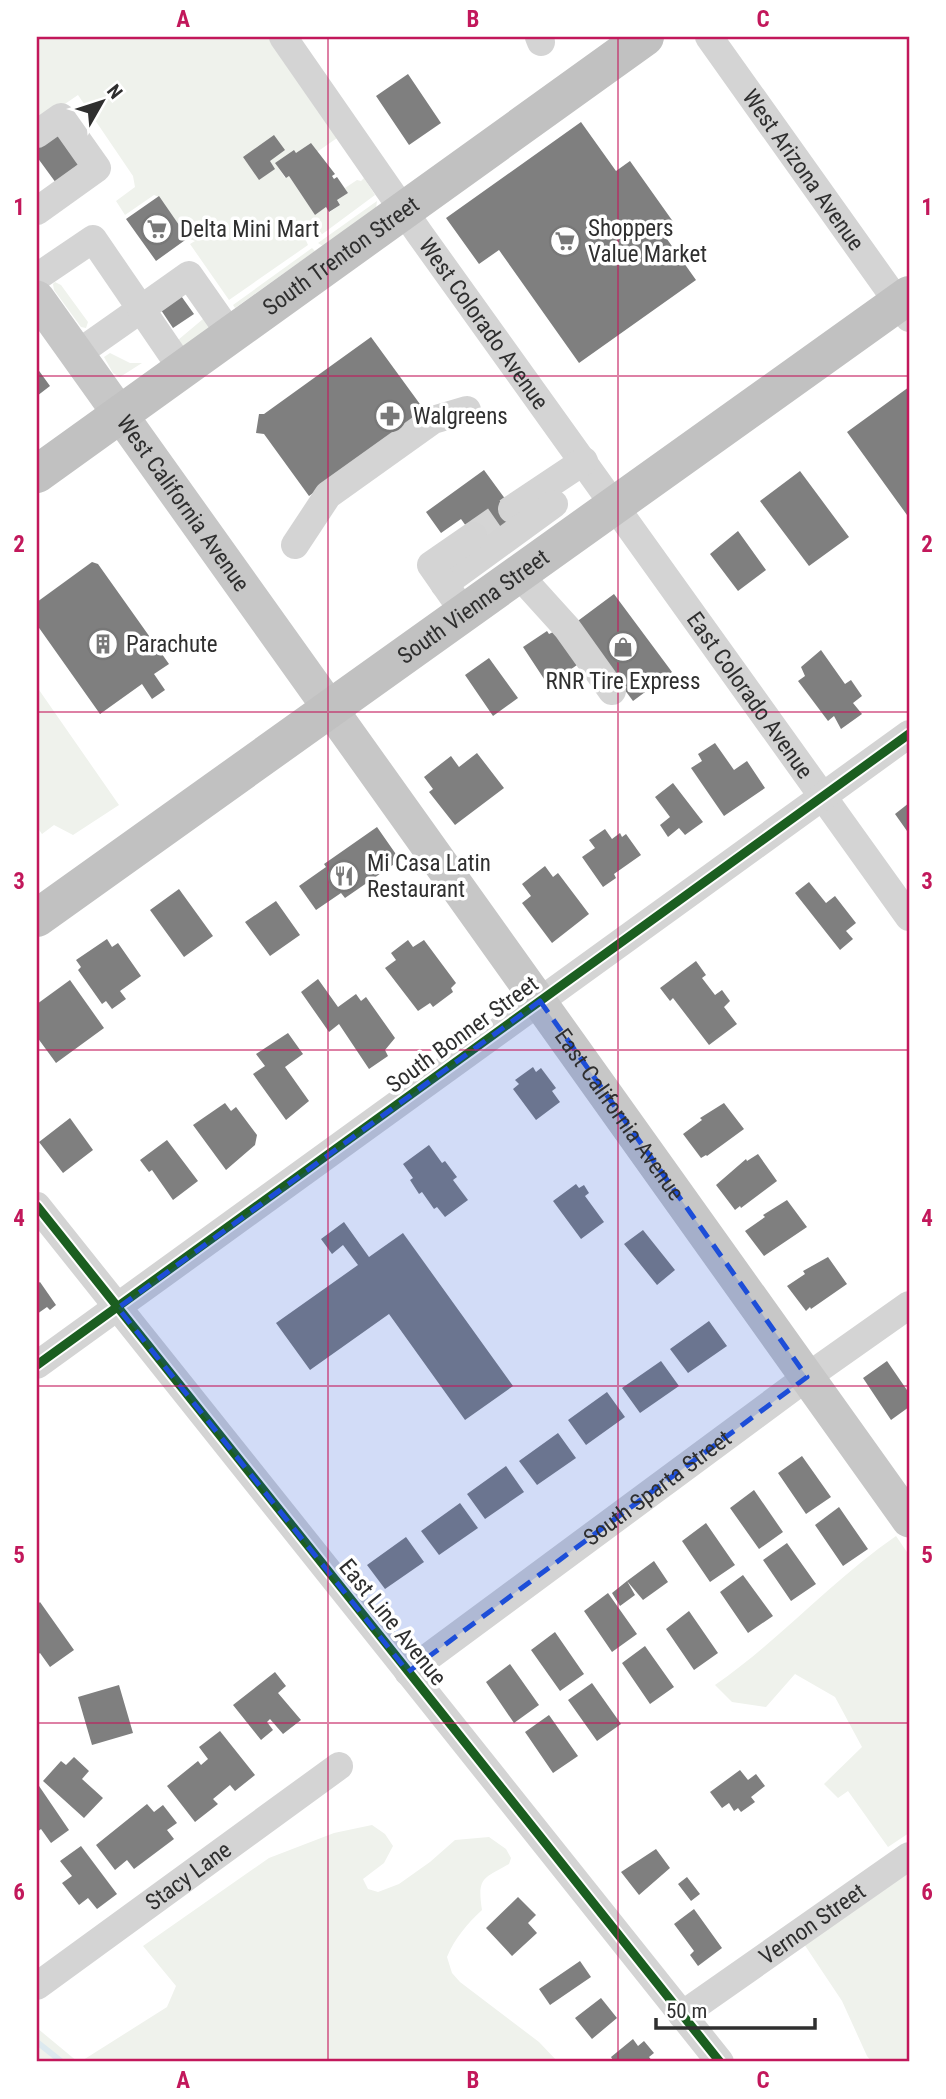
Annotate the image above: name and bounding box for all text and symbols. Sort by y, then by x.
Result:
text: A [176,6,190,33]
text: B [467,6,479,33]
text: C [756,6,770,33]
north arrow [66,66,136,136]
text: N [102,80,127,103]
street label: West Arizona Avenue [737,84,870,256]
street label: South Trenton Street [258,191,424,321]
text: 1 [13,194,25,221]
text: 1 [921,194,933,221]
supermarket icon: Delta Mini Mart [140,212,174,246]
place label: Shoppers Value Market [588,215,707,268]
place label: Delta Mini Mart [180,216,319,243]
supermarket icon: Shoppers Value Market [548,224,582,258]
street label: West Colorado Avenue [413,233,554,415]
pharmacy icon: Walgreens [373,399,407,433]
place label: Walgreens [413,403,508,430]
street label: West California Avenue [111,410,255,597]
text: 2 [13,531,25,558]
text: 2 [921,531,933,558]
street label: South Vienna Street [393,544,554,670]
street label: East Colorado Avenue [681,607,818,784]
building icon: Parachute [86,627,120,661]
shop icon: RNR Tire Express [606,630,640,664]
place label: Parachute [126,631,218,658]
place label: RNR Tire Express [545,668,701,695]
place label: Mi Casa Latin Restaurant [367,850,491,903]
restaurant icon: Mi Casa Latin Restaurant [327,859,361,893]
text: 3 [13,868,25,895]
text: 3 [921,868,933,895]
street label: South Bonner Street [381,970,543,1099]
street label: East California Avenue [549,1024,690,1206]
text: 4 [13,1205,25,1232]
text: 4 [921,1205,933,1232]
street label: South Sparta Street [578,1425,737,1552]
text: 5 [13,1542,25,1569]
text: 5 [921,1542,933,1569]
street label: East Line Avenue [333,1554,452,1691]
street label: Stacy Lane [140,1836,236,1916]
street label: Vernon Street [754,1878,871,1971]
text: 6 [13,1879,25,1906]
text: 6 [921,1879,933,1906]
scale bar [656,1987,815,2031]
text: 50 m [666,1999,707,2023]
text: A [176,2067,190,2094]
text: B [467,2067,479,2094]
text: C [756,2067,770,2094]

